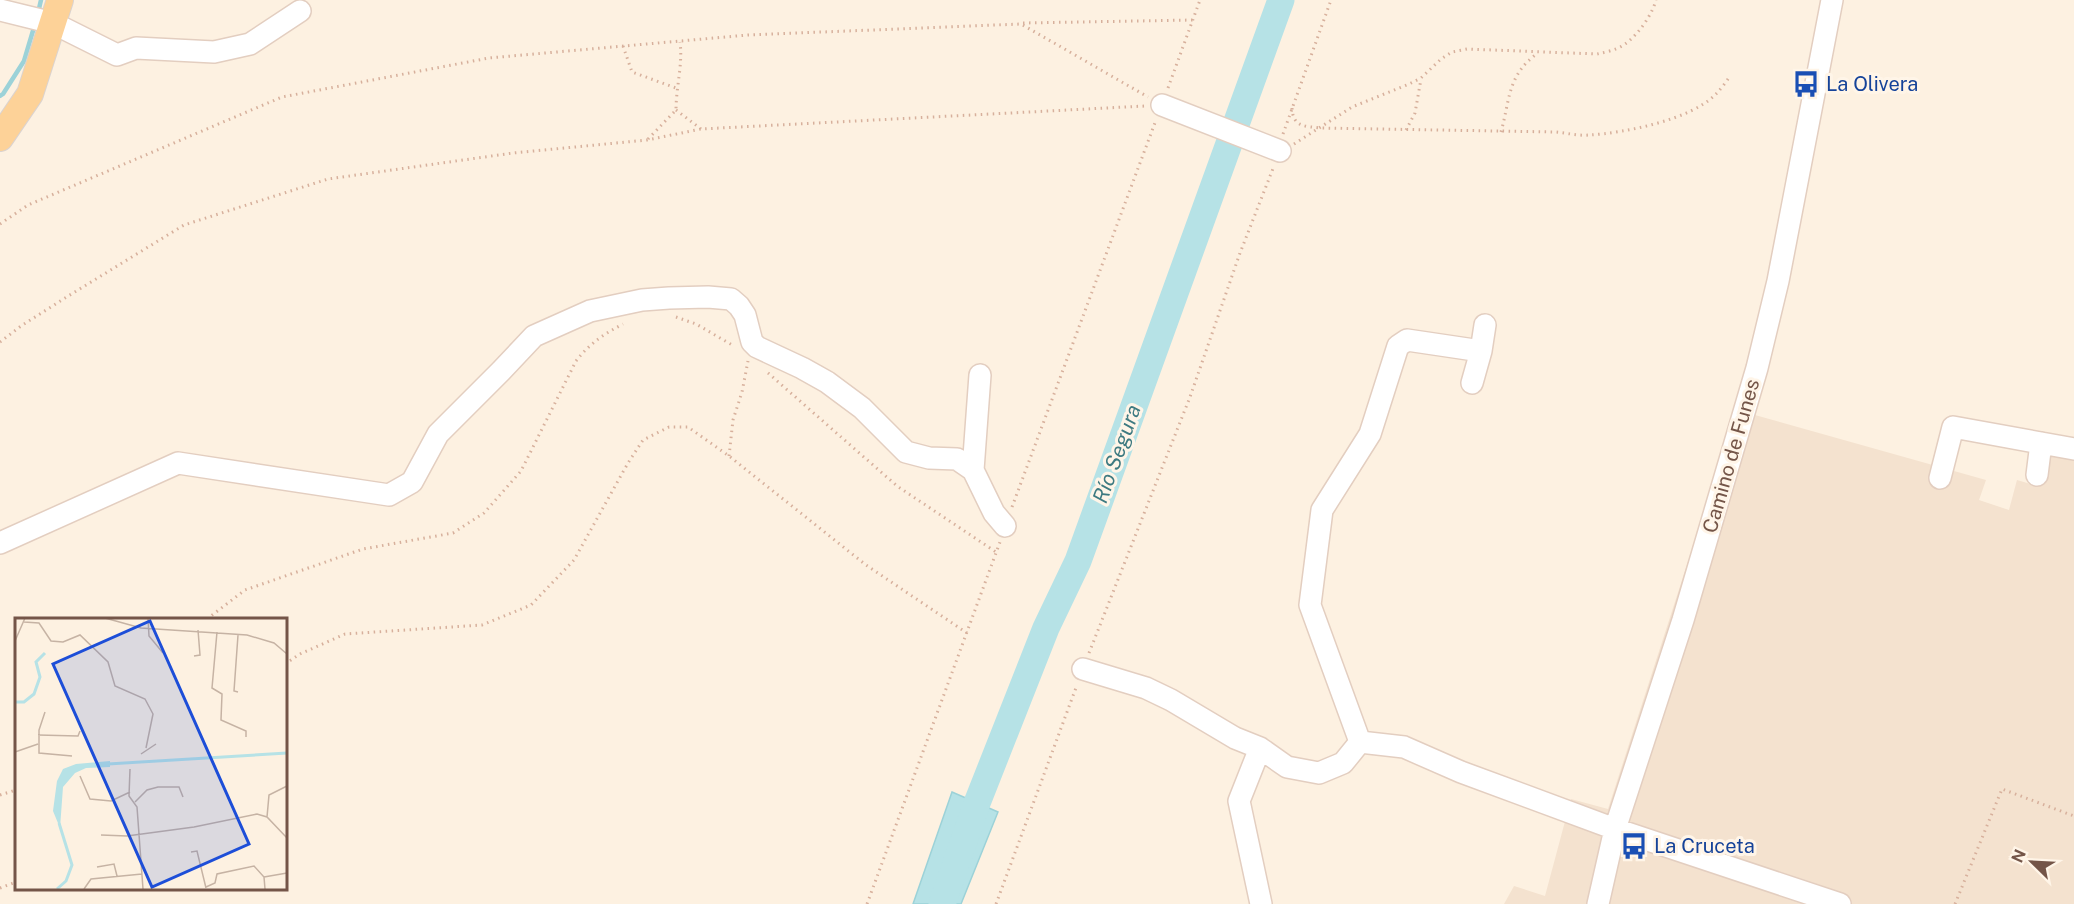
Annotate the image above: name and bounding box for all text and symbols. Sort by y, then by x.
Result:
bus stop icon: La Olivera [1791,69,1821,99]
place label: La Olivera [1826,72,1918,96]
street label: Camino de Funes [1698,376,1764,536]
water label: Río Segura [1087,401,1146,507]
inset map [15,618,286,889]
bus stop icon: La Cruceta [1619,831,1649,861]
north arrow [2002,832,2062,892]
place label: La Cruceta [1654,834,1755,858]
text: N [2008,847,2030,866]

